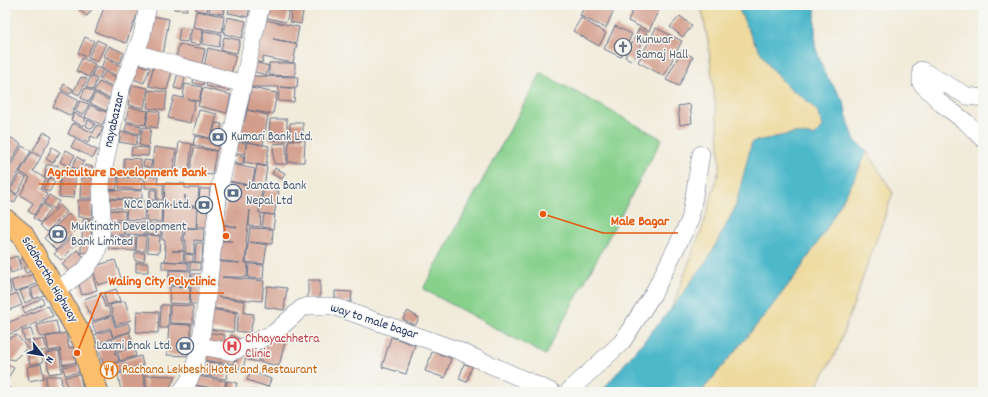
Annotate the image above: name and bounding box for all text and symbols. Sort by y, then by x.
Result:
place label: Kunwar Samaj Hall [636,31,688,65]
church icon: Kunwar Samaj Hall [613,37,633,57]
street label: nayabazzar [99,90,131,149]
bank icon: Kumari Bank Ltd. [208,127,228,147]
place label: Kumari Bank Ltd. [231,128,313,147]
callout: Agriculture Development Bank [39,158,215,184]
text: Agriculture Development Bank [47,163,207,183]
place label: Janata Bank Nepal Ltd [246,177,306,211]
bank icon: Janata Bank Nepal Ltd [223,183,243,203]
bank icon: NCC Bank Ltd. [194,195,214,215]
place label: NCC Bank Ltd. [124,196,191,215]
callout: Male Bagar [603,207,678,233]
text: Male Bagar [611,212,670,232]
place label: Muktinath Development Bank Limited [71,218,187,252]
bank icon: Muktinath Development Bank Limited [48,224,68,244]
street label: Siddhartha Highway [16,233,83,327]
callout: Waling City Polyclinic [101,267,224,293]
text: Waling City Polyclinic [108,272,216,292]
street label: way to male bagar [328,299,421,345]
place label: Chhayachhetra Clinic [245,330,320,364]
north arrow [22,335,62,375]
bank icon: Laxmi Bnak Ltd. [175,336,195,356]
hospital icon: Chhayachhetra Clinic [222,336,242,356]
place label: Laxmi Bnak Ltd. [97,337,172,356]
text: N [40,353,57,366]
restaurant icon: Rachana Lekbeshi Hotel and Restaurant [99,360,119,380]
place label: Rachana Lekbeshi Hotel and Restaurant [122,361,317,380]

